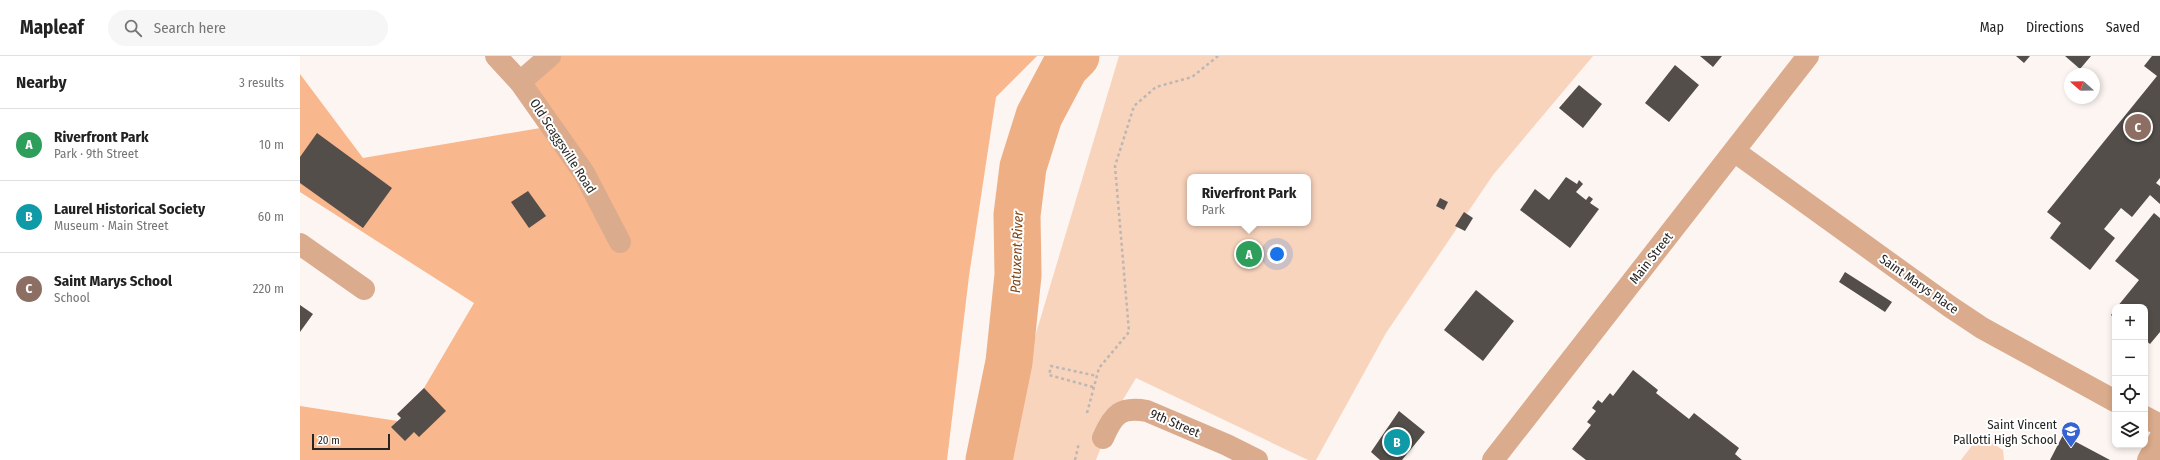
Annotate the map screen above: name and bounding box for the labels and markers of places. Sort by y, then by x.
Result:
pin: C [2125,112,2151,142]
pin: A [1236,239,1262,269]
place label: Saint Vincent Pallotti High School [1953,417,2058,447]
school or university icon: Saint Vincent Pallotti High School [2060,420,2082,448]
pin: B [1384,427,1410,457]

